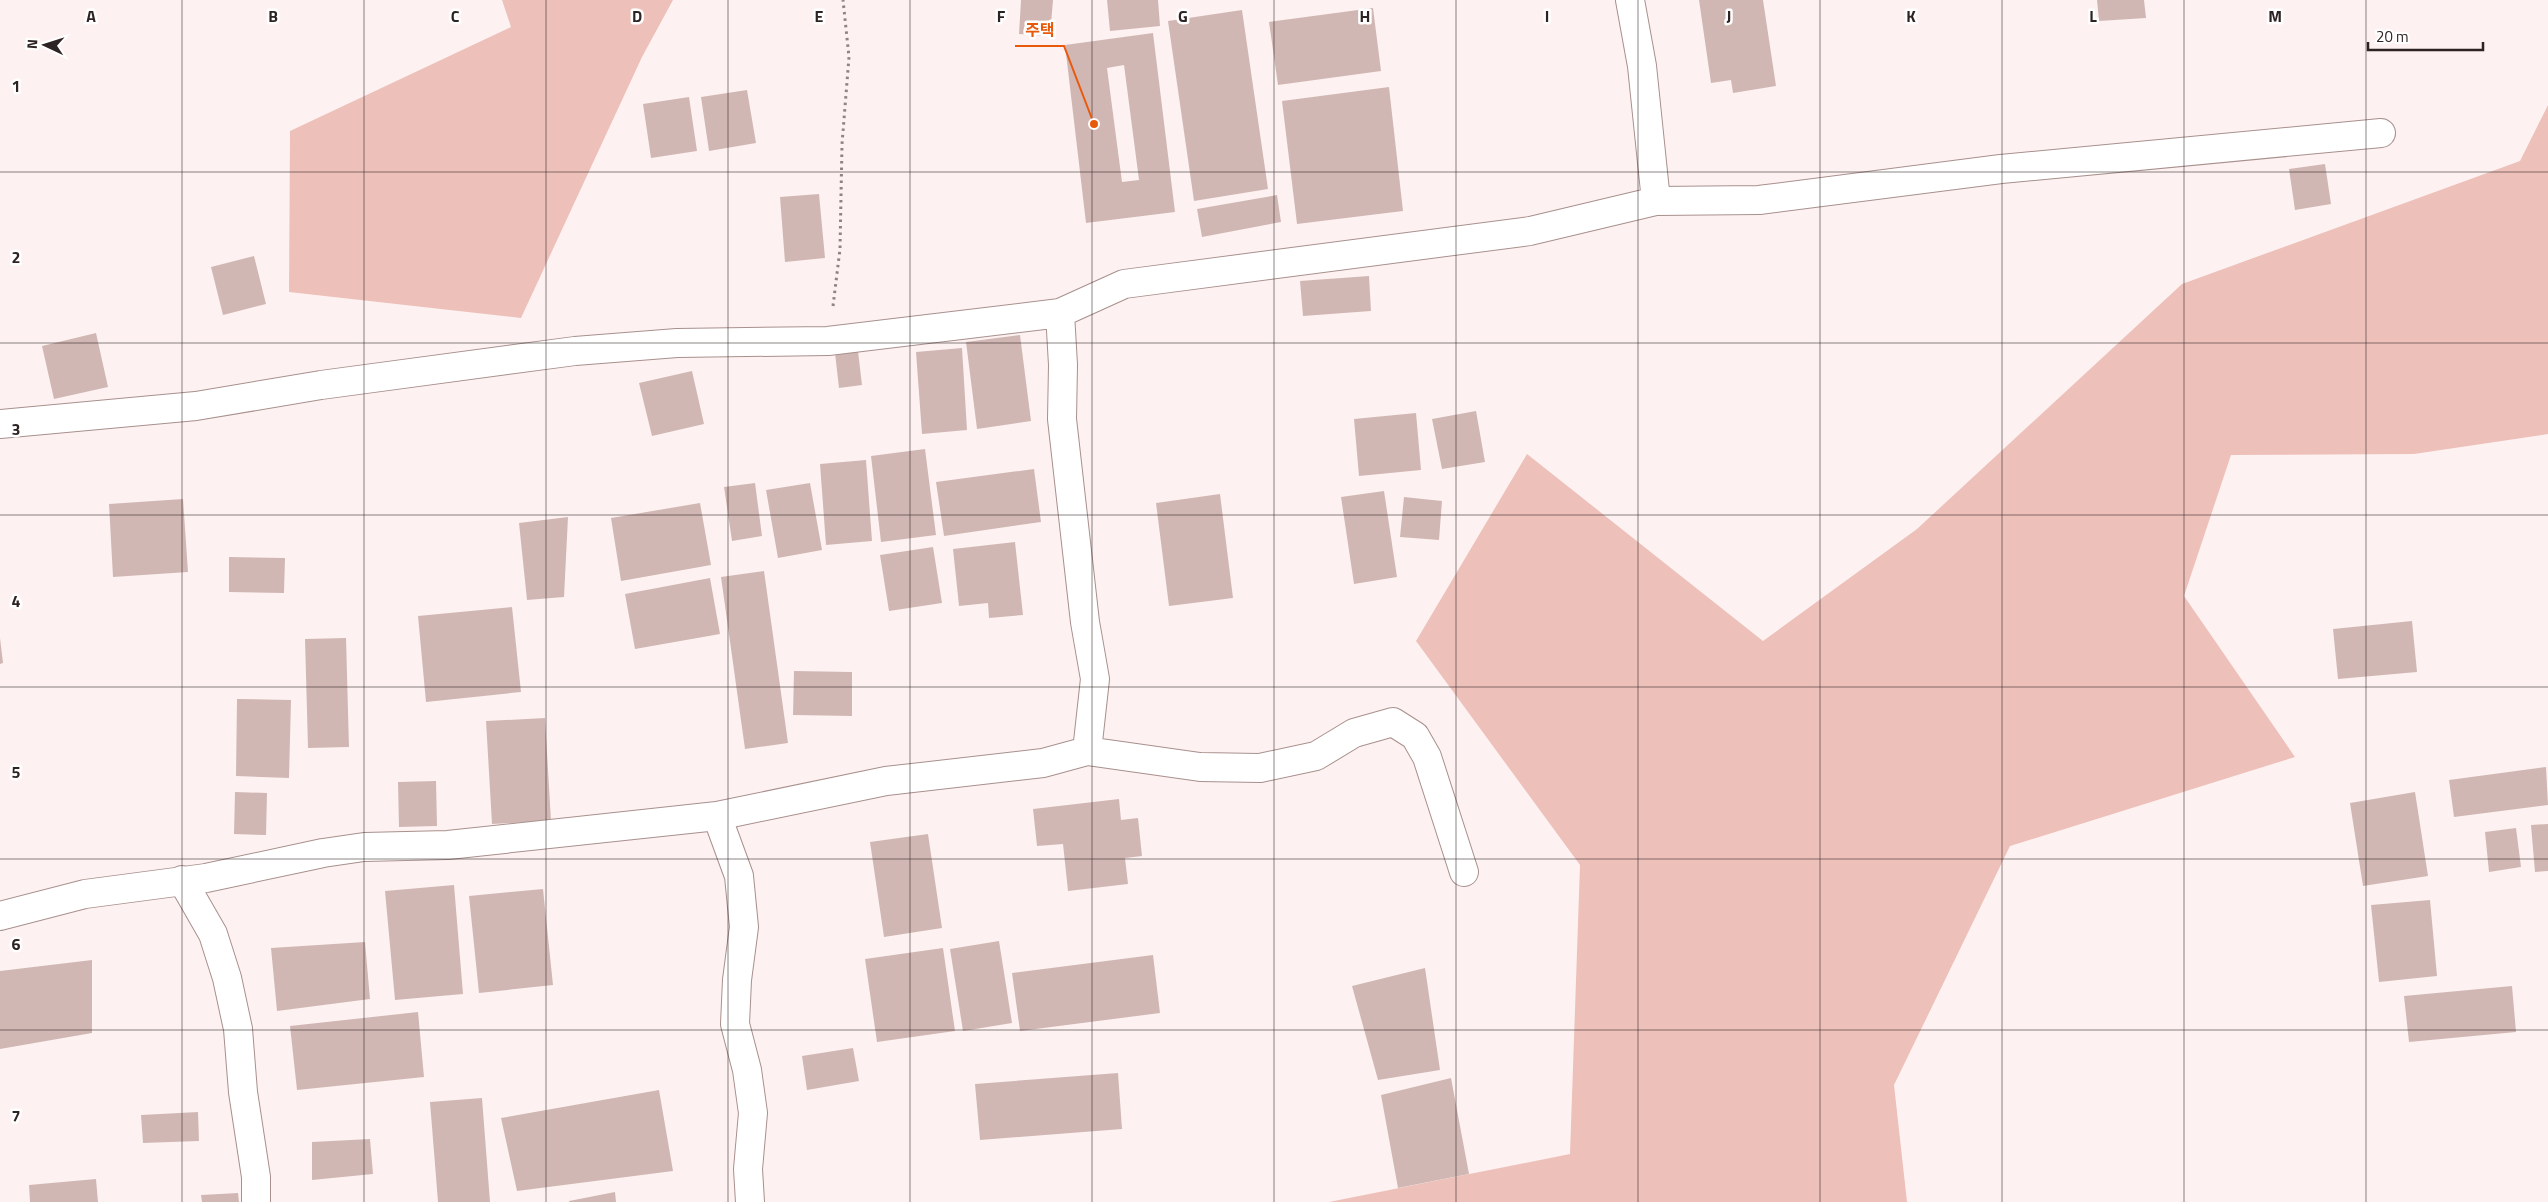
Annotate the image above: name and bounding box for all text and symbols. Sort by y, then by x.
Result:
text: A [86,4,96,28]
text: B [268,4,278,28]
text: C [451,4,460,28]
text: D [632,4,642,28]
text: E [815,4,824,28]
text: F [997,4,1006,28]
text: G [1178,4,1188,28]
text: H [1360,4,1370,28]
text: I [1545,4,1549,28]
text: J [1727,4,1731,28]
text: K [1906,4,1916,28]
text: L [2089,4,2097,28]
text: M [2268,4,2282,28]
callout: 주택 [1015,15,1064,46]
text: 주택 [1025,18,1055,42]
north arrow [20,20,70,70]
scale bar [2368,20,2483,52]
text: 20 m [2376,25,2409,48]
text: N [21,38,42,50]
text: 1 [12,74,20,98]
text: 2 [12,245,20,269]
text: 3 [12,417,20,441]
text: 4 [12,589,21,613]
text: 5 [12,760,21,784]
text: 6 [12,932,21,956]
text: 7 [12,1104,20,1128]

